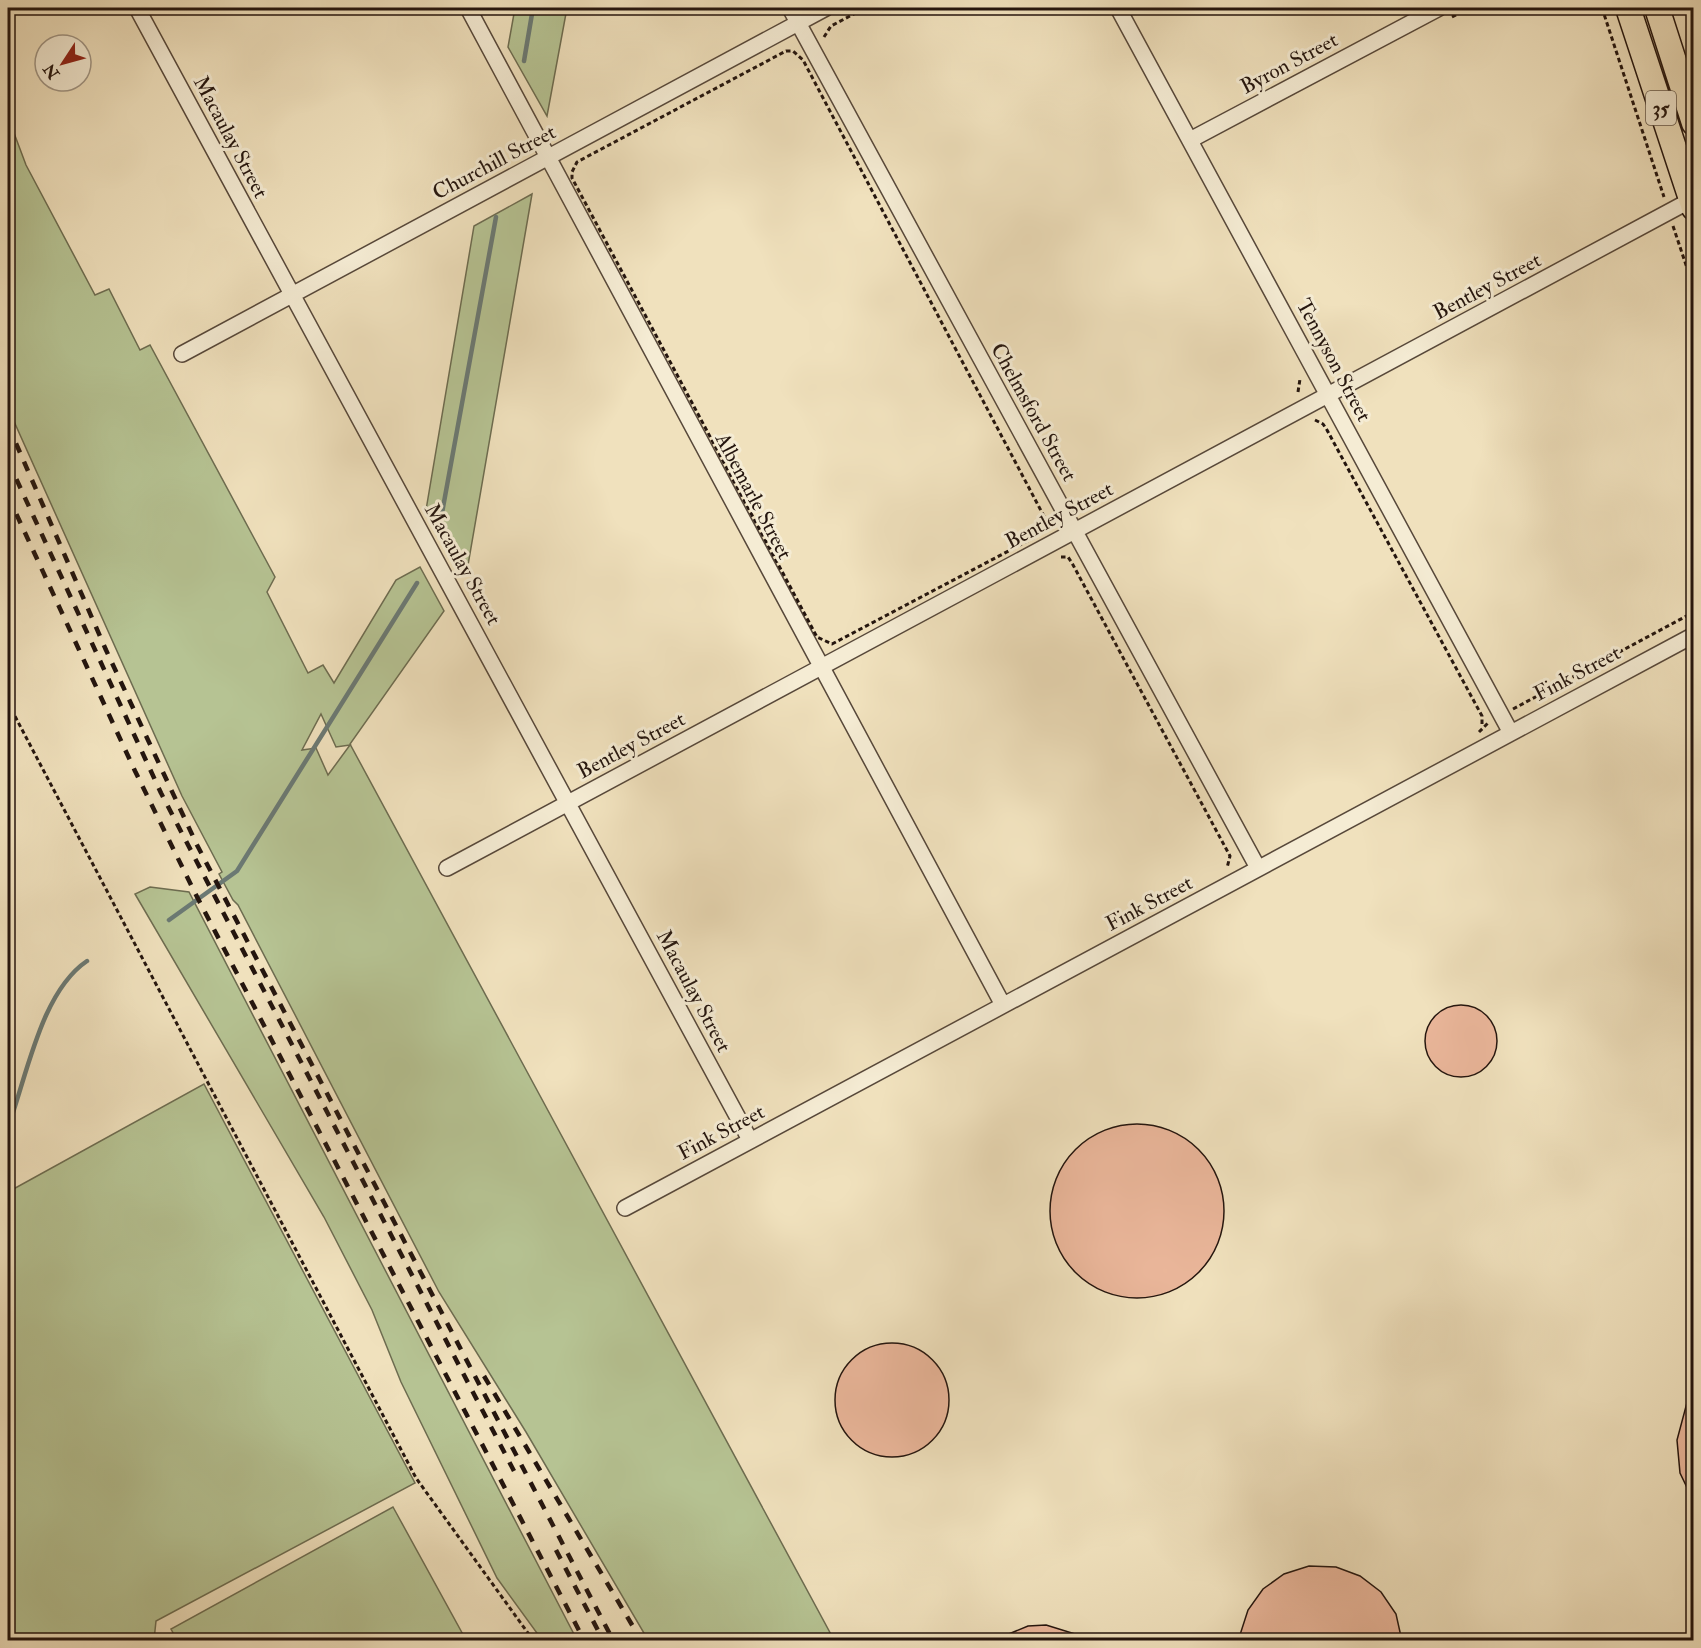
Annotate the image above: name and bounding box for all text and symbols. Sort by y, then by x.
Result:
street label: Byron Street [1236,26,1343,100]
north arrow [33,33,93,93]
text: N [39,59,65,84]
street label: Macaulay Street [187,71,274,203]
road number: 35 [1646,91,1676,125]
street label: Churchill Street [428,119,561,206]
street label: Bentley Street [1429,247,1546,326]
street label: Tennyson Street [1290,294,1377,427]
street label: Chelmsford Street [984,338,1083,486]
street label: Albemarle Street [708,427,798,564]
street label: Bentley Street [1001,476,1118,555]
street label: Macaulay Street [418,499,507,630]
street label: Fink Street [1529,639,1625,708]
street label: Bentley Street [573,706,690,785]
street label: Fink Street [1101,869,1197,938]
street label: Macaulay Street [650,925,737,1057]
street label: Fink Street [673,1098,769,1167]

